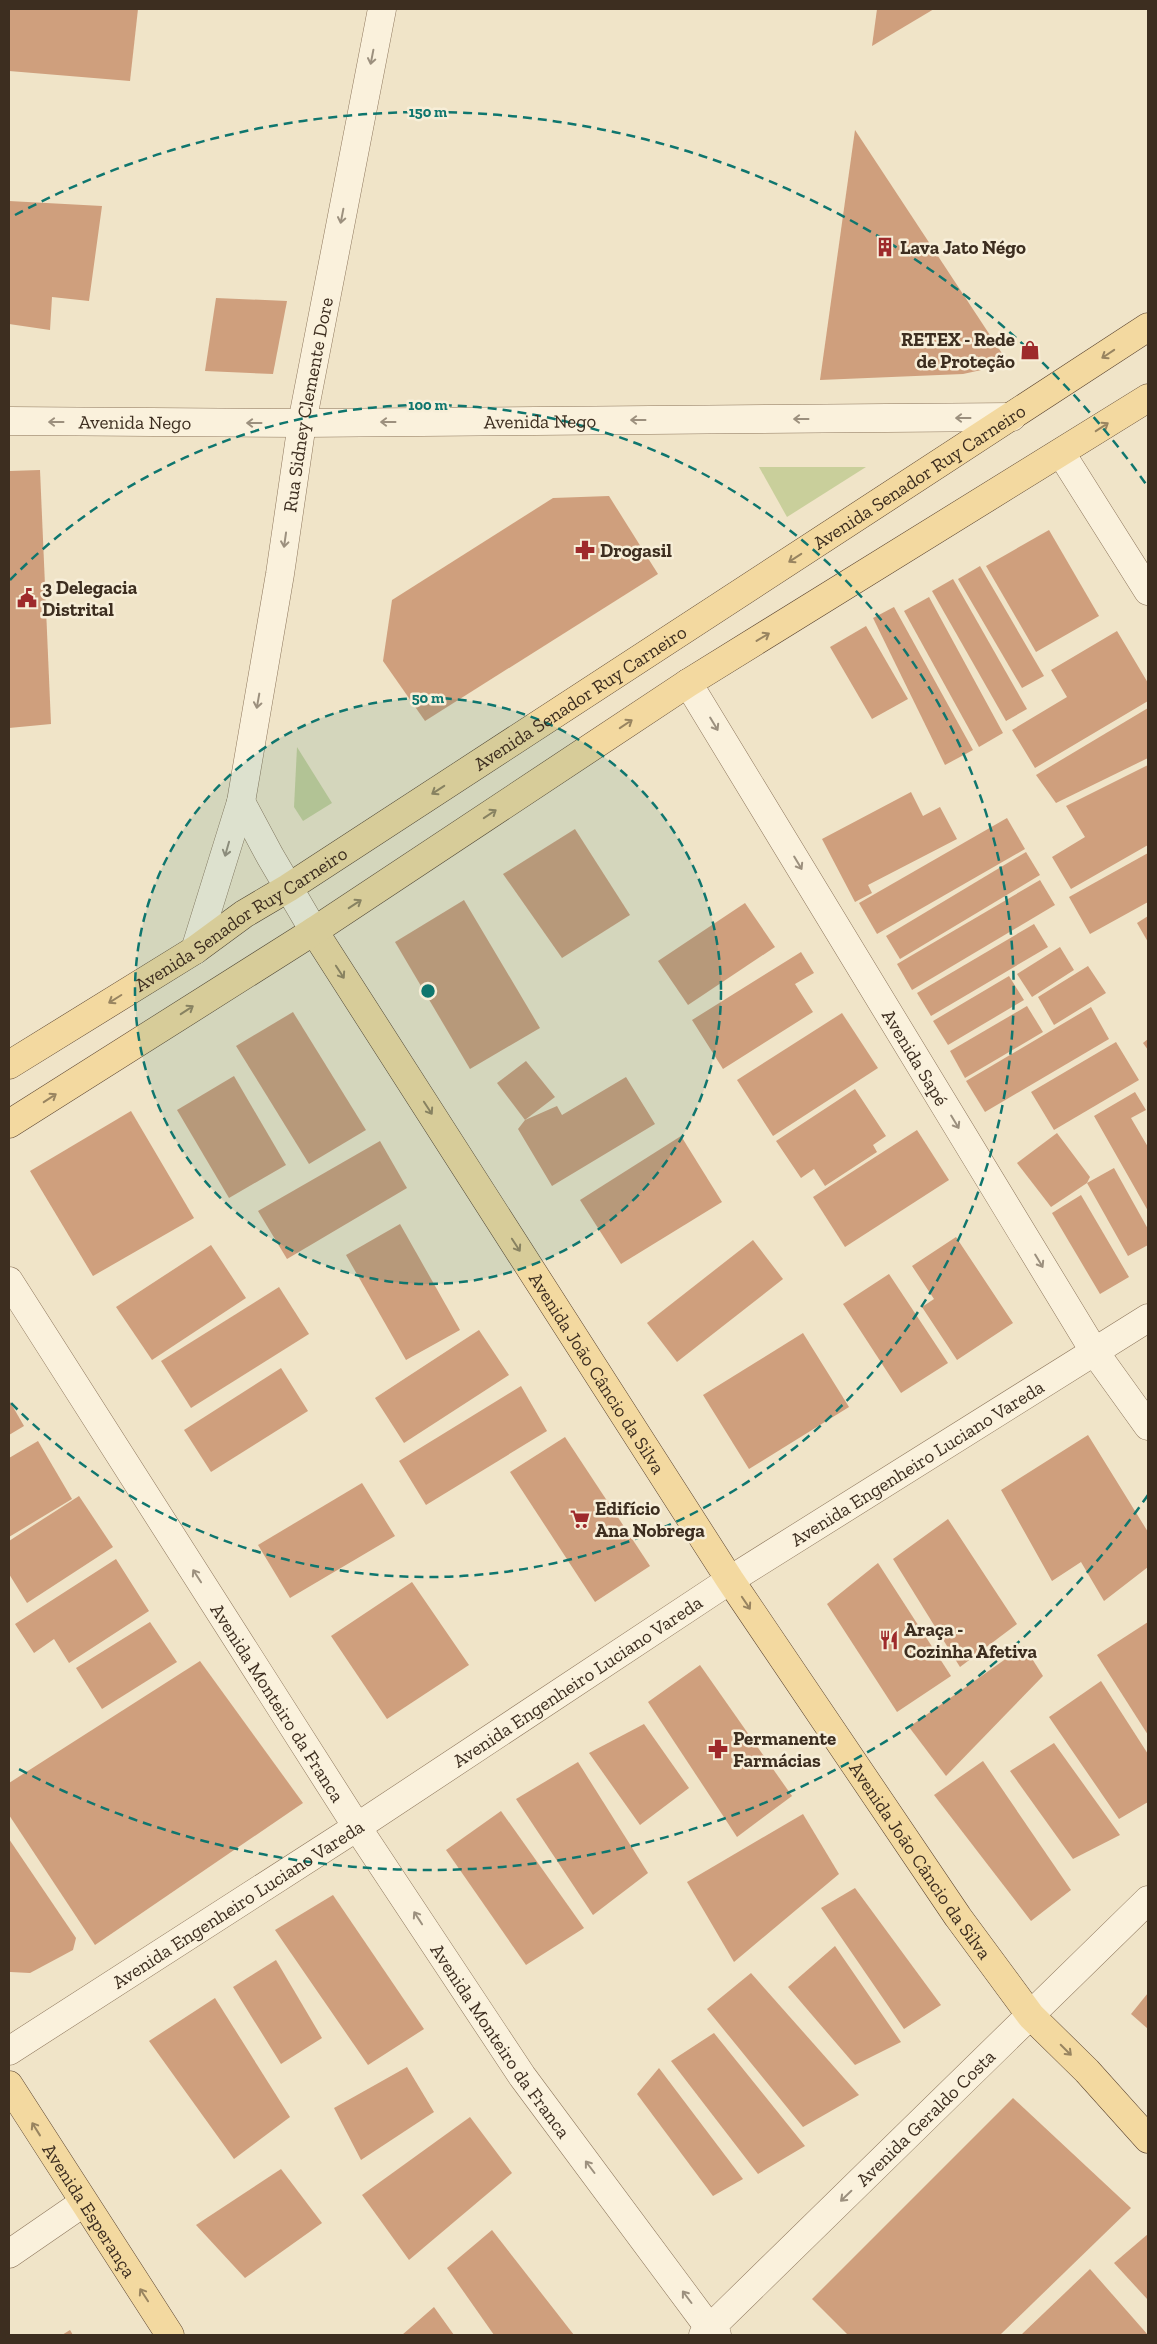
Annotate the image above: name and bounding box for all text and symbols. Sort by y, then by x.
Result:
one-way arrow [367,48,377,64]
text: 150 m [409,103,447,121]
one-way arrow [337,208,346,224]
building icon: Lava Jato Négo [874,236,896,258]
place label: Lava Jato Négo [900,236,1026,259]
street label: Rua Sidney Clemente Dore [278,295,338,514]
place label: RETEX - Rede de Proteção [901,328,1015,373]
shop icon: RETEX - Rede de Proteção [1019,339,1041,361]
one-way arrow [1101,349,1115,359]
text: 100 m [408,396,448,414]
street label: Avenida Senador Ruy Carneiro [809,399,1030,555]
street label: Avenida Nego [79,410,192,434]
street label: Avenida Nego [484,410,597,433]
one-way arrow [955,413,972,423]
one-way arrow [793,414,809,424]
one-way arrow [630,415,646,425]
one-way arrow [48,417,64,427]
one-way arrow [380,417,396,427]
one-way arrow [246,418,262,428]
one-way arrow [1095,422,1109,432]
one-way arrow [279,532,289,548]
pharmacy icon: Drogasil [574,539,596,561]
place label: Drogasil [600,539,672,562]
one-way arrow [788,553,802,564]
place label: 3 Delegacia Distrital [42,576,138,621]
public building icon: 3 Delegacia Distrital [16,587,38,609]
street label: Avenida Senador Ruy Carneiro [469,620,691,776]
one-way arrow [755,631,769,641]
text: 50 m [412,689,444,707]
one-way arrow [253,692,263,708]
one-way arrow [709,717,719,731]
one-way arrow [618,719,632,729]
one-way arrow [432,785,446,795]
one-way arrow [483,809,497,819]
one-way arrow [222,840,232,856]
street label: Avenida Senador Ruy Carneiro [130,841,352,997]
one-way arrow [793,856,803,870]
one-way arrow [348,899,362,909]
one-way arrow [336,964,346,978]
centre of rings [419,982,437,1000]
one-way arrow [108,995,122,1005]
one-way arrow [179,1005,193,1015]
street label: Avenida Sapé [877,1005,953,1110]
one-way arrow [42,1092,56,1102]
one-way arrow [423,1101,433,1115]
one-way arrow [950,1114,960,1128]
one-way arrow [511,1238,521,1252]
one-way arrow [1035,1253,1045,1267]
street label: Avenida João Câncio da Silva [524,1268,670,1478]
street label: Avenida Engenheiro Luciano Vareda [786,1375,1048,1551]
place label: Edifício Ana Nobrega [595,1497,705,1542]
supermarket icon: Edifício Ana Nobrega [569,1508,591,1530]
one-way arrow [192,1569,202,1583]
street label: Avenida Engenheiro Luciano Vareda [448,1591,707,1772]
one-way arrow [741,1595,751,1609]
street label: Avenida Monteiro da Franca [206,1599,349,1806]
place label: Araça - Cozinha Afetiva [904,1618,1037,1663]
restaurant icon: Araça - Cozinha Afetiva [878,1629,900,1651]
place label: Permanente Farmácias [733,1727,836,1772]
pharmacy icon: Permanente Farmácias [707,1738,729,1760]
street label: Avenida João Câncio da Silva [844,1758,996,1964]
street label: Avenida Engenheiro Luciano Vareda [108,1815,368,1994]
one-way arrow [412,1912,422,1926]
street label: Avenida Monteiro da Franca [425,1939,575,2143]
one-way arrow [1060,2044,1072,2056]
street label: Avenida Geraldo Costa [851,2045,1000,2191]
one-way arrow [31,2122,41,2136]
street label: Avenida Esperança [38,2139,141,2282]
one-way arrow [584,2161,595,2174]
one-way arrow [840,2190,852,2202]
one-way arrow [138,2288,148,2302]
one-way arrow [681,2291,692,2304]

